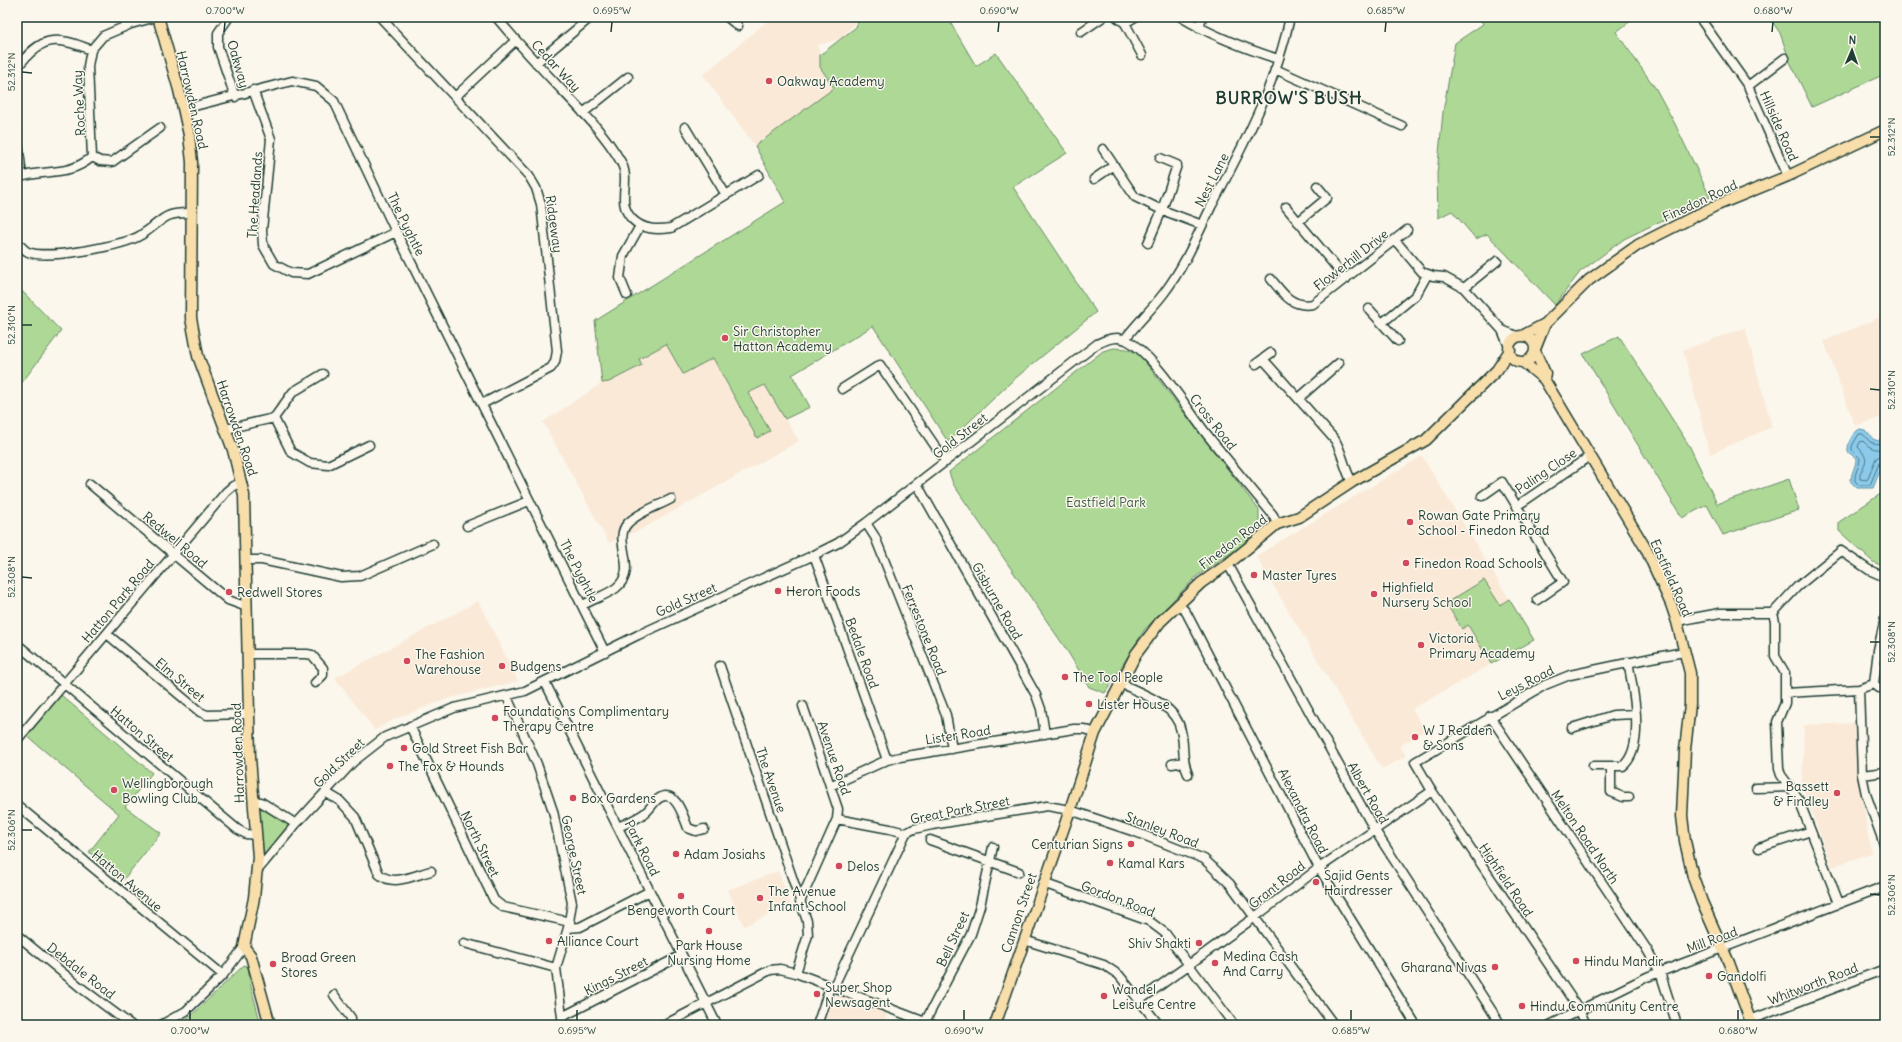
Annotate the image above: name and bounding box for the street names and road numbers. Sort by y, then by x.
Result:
street label: Cedar Way [528,36,584,96]
street label: Oakway [223,38,253,90]
street label: Harrowden Road [172,49,212,151]
street label: Roche Way [69,70,89,136]
street label: Hillside Road [1756,88,1802,164]
street label: Nest Lane [1191,150,1233,210]
street label: The Headlands [243,151,267,239]
street label: Finedon Road [1660,176,1741,226]
street label: The Pyghtle [383,189,429,259]
street label: Ridgeway [542,194,566,254]
street label: Flowerhill Drive [1310,226,1392,294]
street label: Harrowden Road [213,378,262,479]
street label: Cross Road [1186,391,1240,454]
street label: Gold Street [929,409,991,463]
street label: Paling Close [1512,444,1580,498]
street label: Redwell Road [139,508,211,572]
street label: Finedon Road [1196,511,1271,573]
street label: Eastfield Road [1646,536,1696,620]
street label: The Pyghtle [556,537,602,605]
street label: Hatton Park Road [78,555,158,646]
street label: Gisburne Road [968,559,1026,643]
street label: Gold Street [653,579,720,621]
street label: Ferrestone Road [898,582,950,678]
street label: Bedale Road [841,615,883,691]
street label: Elm Street [152,654,209,706]
street label: Leys Road [1495,662,1557,704]
street label: Hatton Street [107,702,178,766]
street label: Harrowden Road [228,702,248,804]
street label: Avenue Road [813,719,855,798]
street label: Lister Road [924,721,992,749]
street label: Gold Street [310,734,369,792]
street label: The Avenue [752,745,790,815]
street label: Albert Road [1343,759,1393,827]
street label: Alexandra Road [1274,766,1332,857]
street label: Melton Road North [1547,787,1623,888]
street label: Great Park Street [909,792,1012,828]
street label: North Street [457,808,504,880]
street label: Stanley Road [1123,808,1201,852]
street label: George Street [557,814,591,897]
street label: Park Road [621,817,663,879]
street label: Highfield Road [1475,840,1537,920]
street label: Hatton Avenue [88,847,166,915]
street label: Grant Road [1245,857,1309,912]
street label: Cannon Street [997,870,1041,955]
street label: Gordon Road [1079,877,1158,921]
street label: Bell Street [933,908,973,969]
street label: Mill Road [1684,923,1740,957]
street label: Debdale Road [43,939,119,1003]
street label: Kings Street [581,952,651,999]
street label: Whitworth Road [1766,959,1861,1009]

